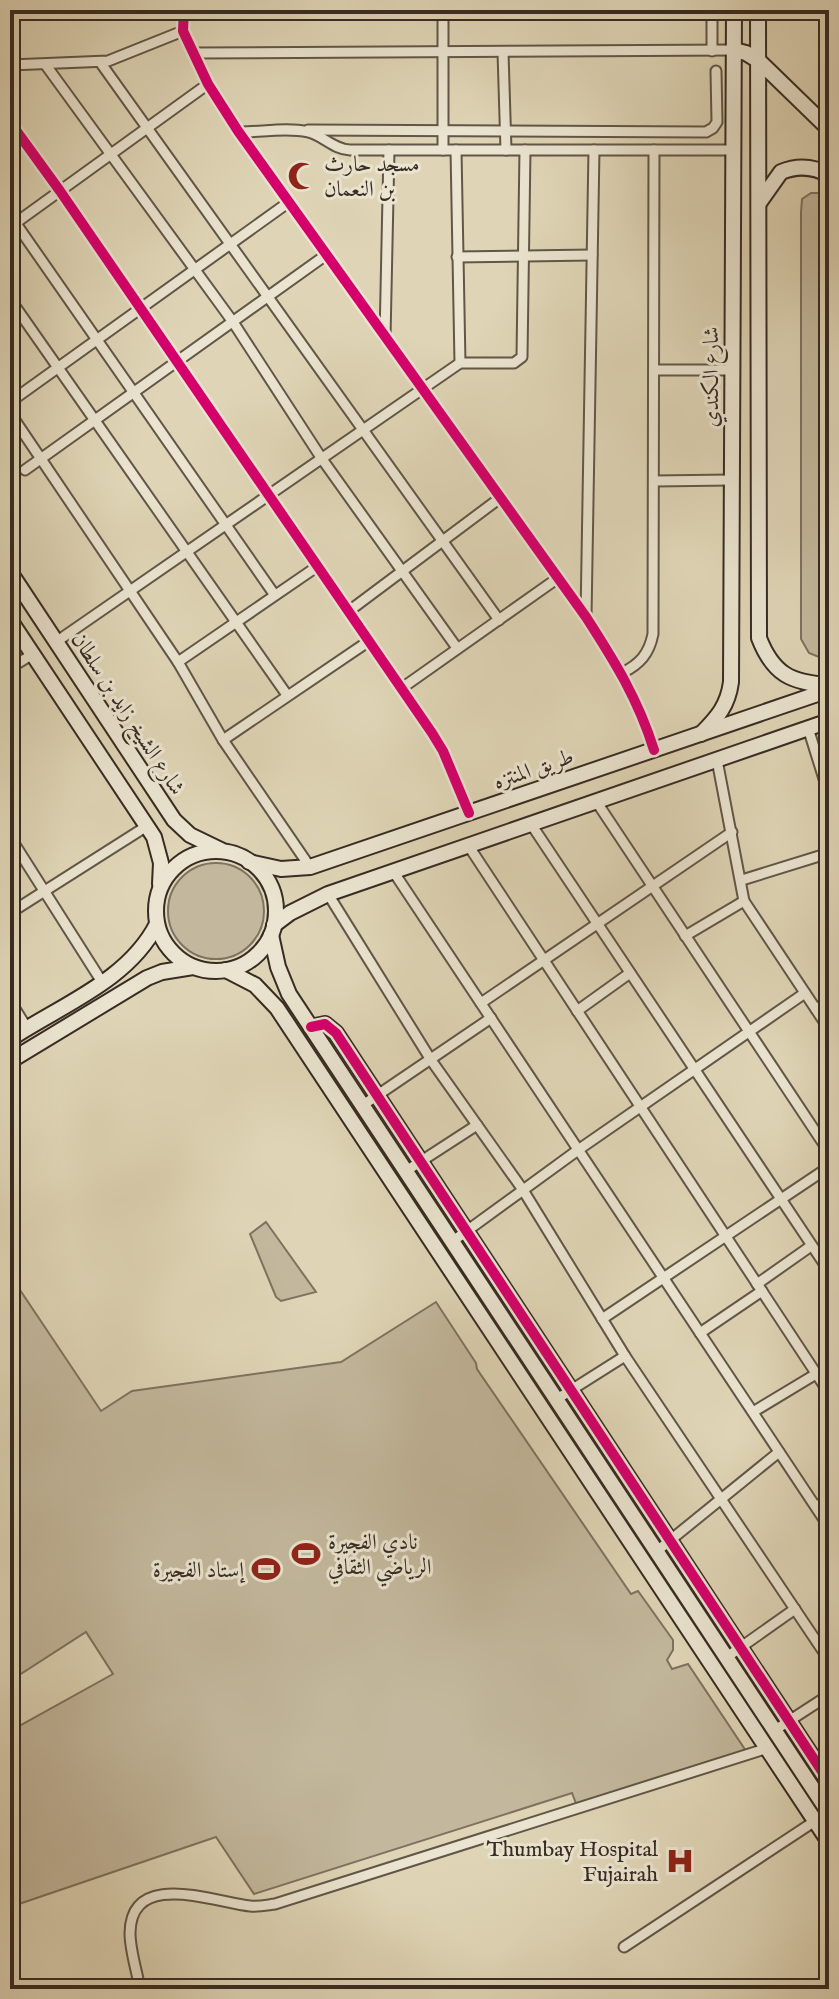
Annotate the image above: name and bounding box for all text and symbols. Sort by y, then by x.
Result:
place label: مسجد حارث بن النعمان [324,151,420,204]
mosque icon: مسجد حارث بن النعمان [287,161,317,191]
street label: شارع الكندي [698,326,729,428]
street label: شارع الشيخ زايد بن سلطان [61,627,190,803]
street label: طريق المنتزه [490,743,578,797]
place label: نادي الفجيرة الرياضي الثقافي [328,1529,431,1587]
sports icon: نادي الفجيرة الرياضي الثقافي [291,1539,321,1569]
sports icon: إستاد الفجيرة [251,1554,281,1584]
place label: إستاد الفجيرة [153,1557,245,1585]
place label: Thumbay Hospital Fujairah [486,1836,658,1889]
hospital icon: Thumbay Hospital Fujairah [665,1846,695,1876]

